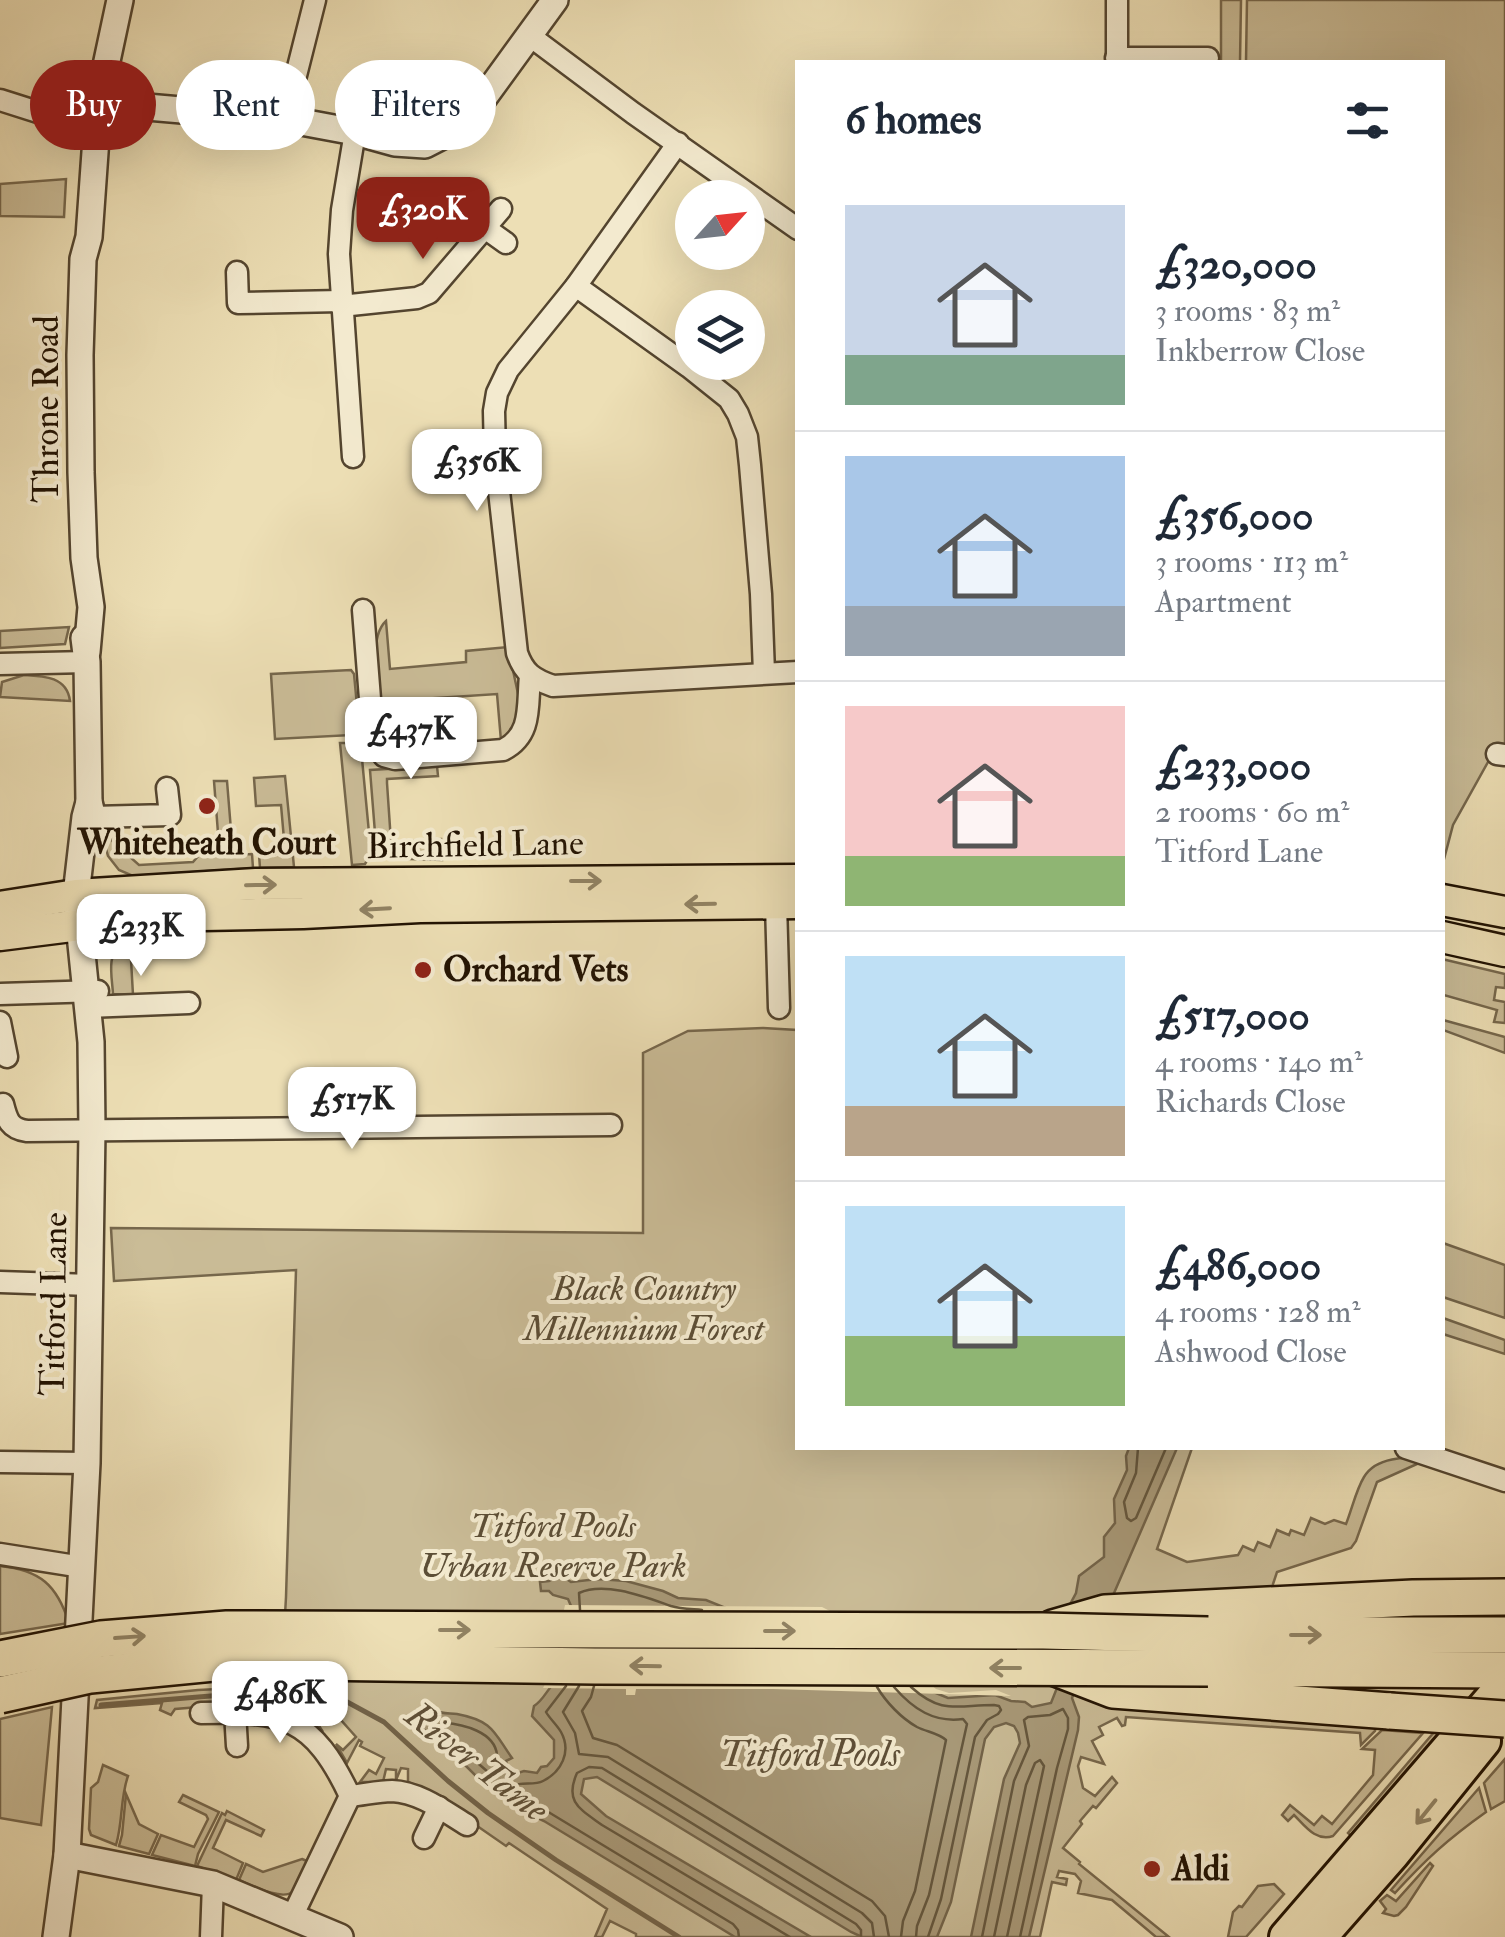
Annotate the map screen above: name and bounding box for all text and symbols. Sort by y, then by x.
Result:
chip: Buy [30,60,156,150]
chip: Rent [176,60,315,150]
chip: Filters [335,60,496,150]
icon: filters [1340,93,1395,148]
text: 6 homes [845,94,982,146]
pin: £320K [353,177,493,262]
north arrow [675,180,765,270]
map controls [675,180,765,380]
text: £320K [379,189,467,229]
text: £320,000 [1155,239,1317,291]
icon: home [925,245,1045,365]
button: layers [675,290,765,380]
text: 3 rooms · 83 m² [1155,291,1340,331]
street label: Throne Road [25,315,69,503]
text: Inkberrow Close [1155,331,1365,371]
pin: £356K [407,429,547,514]
text: £356K [434,441,520,481]
text: £356,000 [1155,490,1313,542]
icon: home [925,496,1045,616]
text: 3 rooms · 113 m² [1155,542,1348,582]
text: Apartment [1155,582,1292,622]
pin: £437K [341,697,481,782]
text: £437K [367,709,455,749]
text: £233,000 [1155,740,1311,792]
icon: home [925,746,1045,866]
text: 2 rooms · 60 m² [1155,792,1349,832]
marker: Whiteheath Court [196,795,218,817]
place label: Whiteheath Court [77,821,337,865]
street label: Birchfield Lane [366,821,584,869]
text: Titford Lane [1155,832,1323,872]
one-way arrow [570,872,602,890]
one-way arrow [245,875,277,894]
pin: £233K [71,894,211,979]
one-way arrow [685,895,717,914]
one-way arrow [360,900,392,919]
text: £233K [99,906,183,946]
place label: Orchard Vets [443,948,629,992]
marker: Orchard Vets [412,959,434,981]
text: £517,000 [1155,990,1310,1042]
icon: home [925,996,1045,1116]
text: 4 rooms · 140 m² [1155,1042,1363,1082]
pin: £517K [282,1067,422,1152]
text: £517K [310,1079,394,1119]
text: Richards Close [1155,1082,1346,1122]
street label: Titford Lane [30,1212,78,1396]
text: £486,000 [1155,1240,1321,1292]
icon: home [925,1246,1045,1366]
park label: Black Country Millennium Forest [522,1267,766,1351]
text: 4 rooms · 128 m² [1155,1292,1360,1332]
text: Ashwood Close [1155,1332,1347,1372]
park label: Titford Pools Urban Reserve Park [419,1504,687,1588]
one-way arrow [438,1620,471,1640]
one-way arrow [764,1622,796,1640]
one-way arrow [1288,1626,1321,1644]
one-way arrow [114,1627,146,1646]
one-way arrow [630,1656,662,1676]
one-way arrow [990,1658,1022,1678]
pin: £486K [210,1661,350,1746]
text: £486K [234,1673,326,1713]
water label: River Tame [395,1690,559,1833]
water label: Titford Pools [720,1730,900,1778]
one-way arrow [1415,1799,1437,1825]
place label: Aldi [1170,1847,1230,1891]
marker: Aldi [1141,1858,1163,1880]

